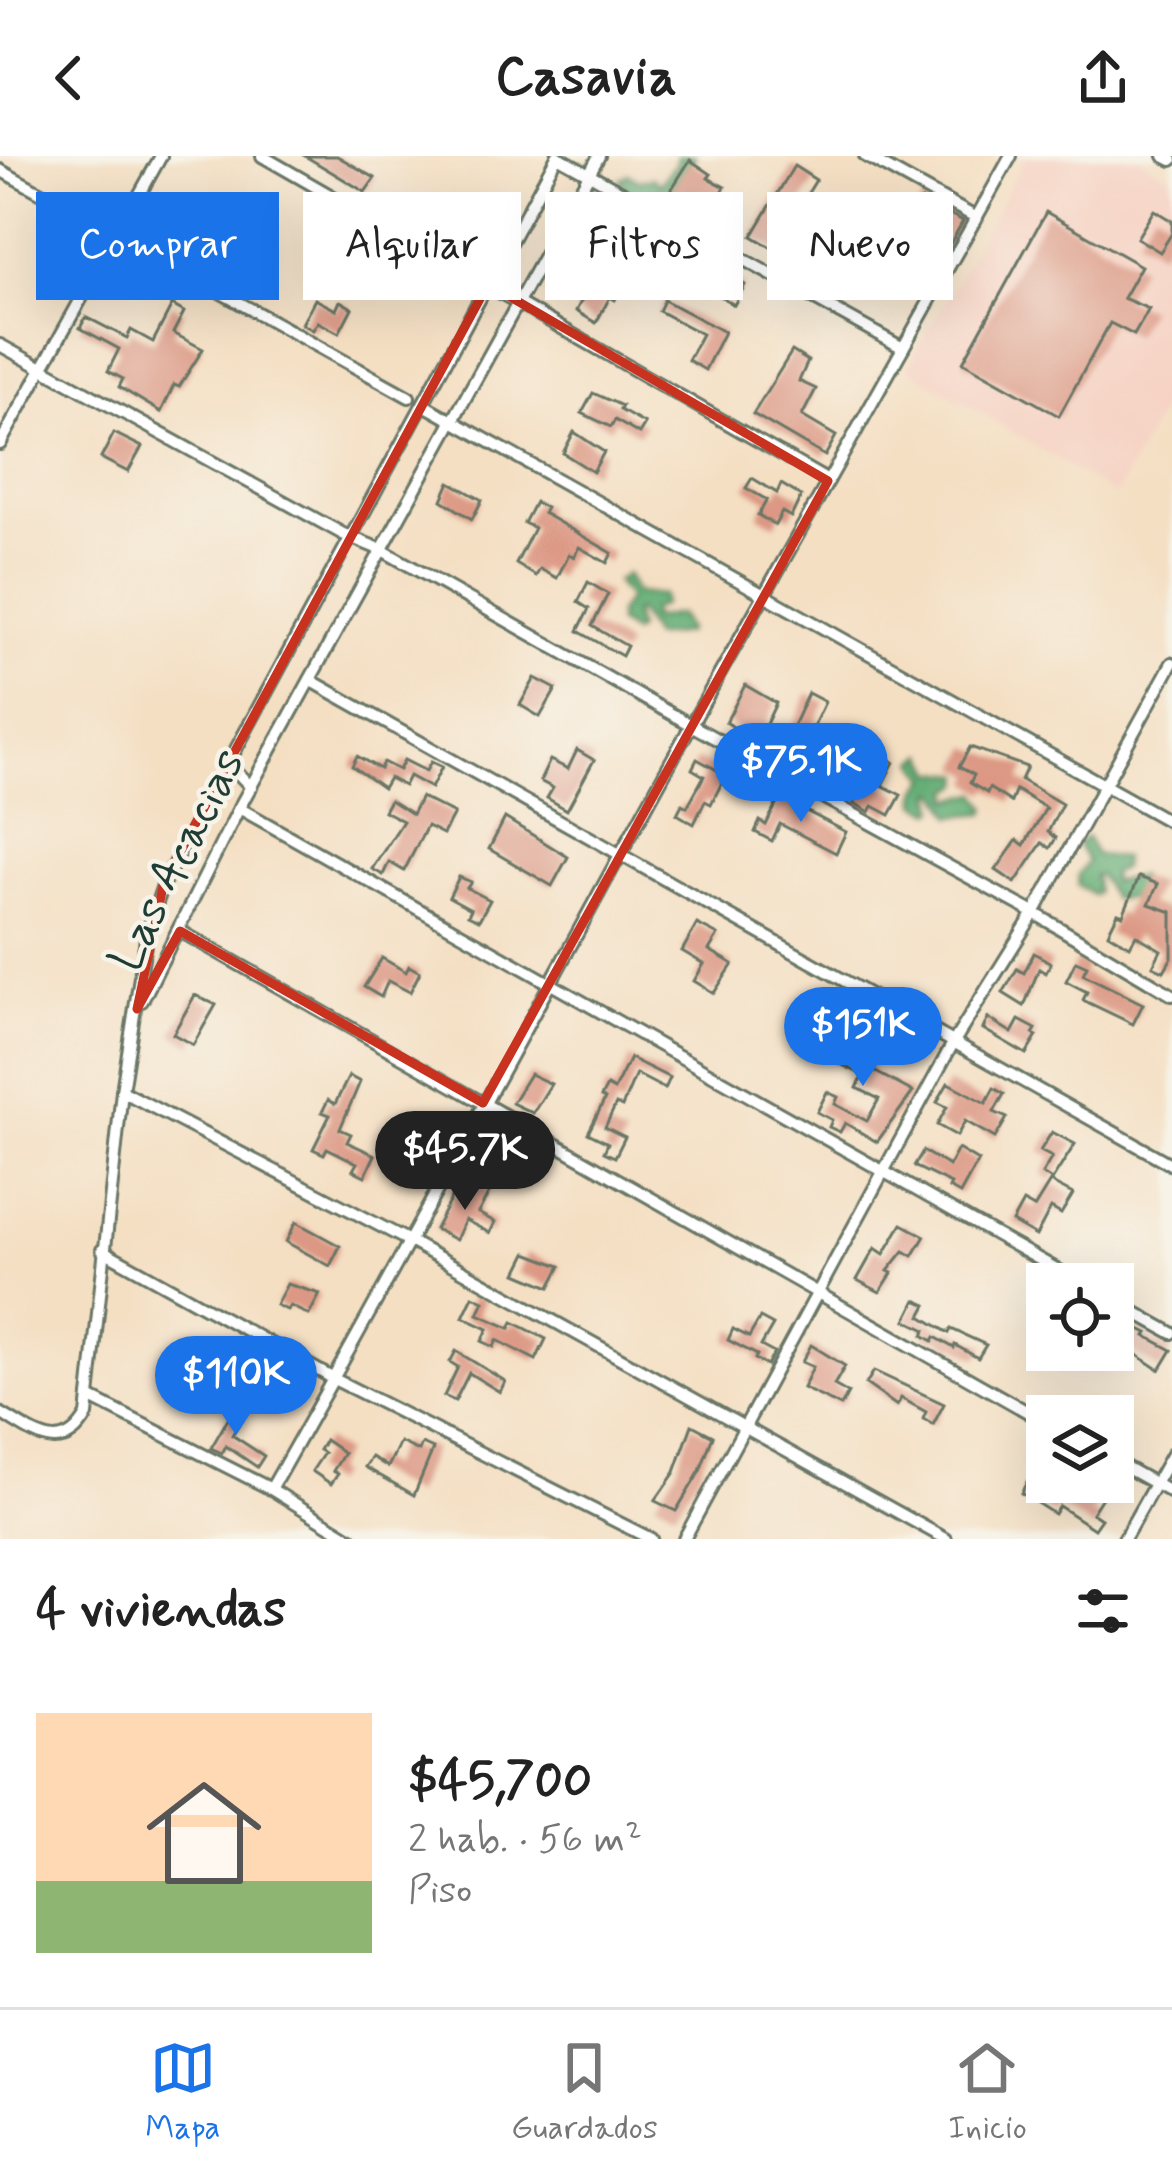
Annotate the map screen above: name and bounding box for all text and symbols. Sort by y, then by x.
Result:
text: Casavia [495,43,677,114]
icon: back [36,45,102,111]
icon: share [1070,45,1136,111]
chip: Comprar [36,192,279,300]
chip: Alquilar [303,192,521,300]
chip: Filtros [545,192,743,300]
chip: Nuevo [767,192,953,300]
pin: $75.1K [703,723,899,825]
text: $75.1K [741,736,861,787]
street label: Las Acacias [95,738,261,983]
pin: $151K [779,987,947,1089]
text: $151K [811,1000,915,1051]
pin: $45.7K [367,1111,563,1213]
text: $45.7K [402,1124,528,1175]
map controls [1026,1263,1134,1503]
button: locate [1026,1263,1134,1371]
pin: $110K [152,1336,320,1438]
text: $110K [182,1349,290,1400]
button: layers [1026,1395,1134,1503]
text: 4 viviendas [36,1578,286,1644]
icon: filters [1070,1578,1136,1644]
text: $45,700 [408,1749,592,1815]
icon: home [132,1761,276,1905]
text: 2 hab. · 56 m² [408,1815,642,1866]
text: Piso [408,1866,472,1917]
tab: Mapa [145,2035,220,2151]
tab: Guardados [511,2035,658,2151]
tab: Inicio [948,2035,1027,2151]

